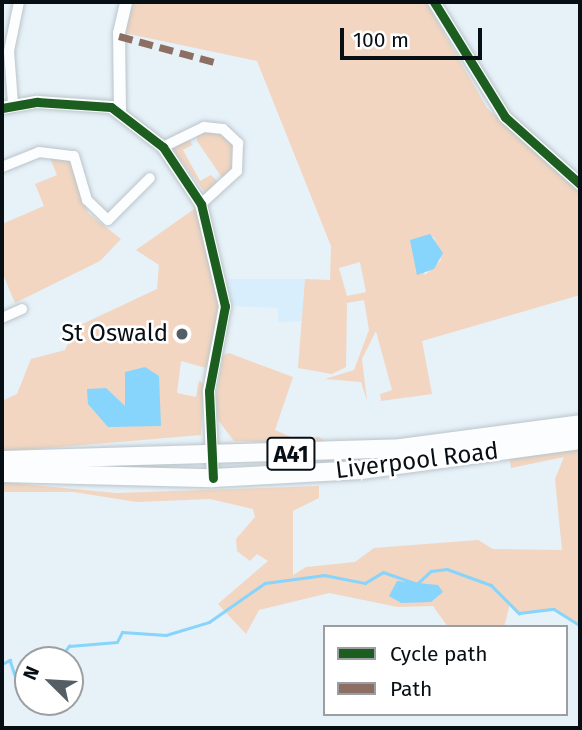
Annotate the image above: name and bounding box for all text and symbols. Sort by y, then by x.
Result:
scale bar [344,14,486,58]
text: 100 m [353,27,409,53]
place label: St Oswald [61,320,168,348]
marker: St Oswald [174,326,190,342]
road number: A41 [265,435,317,474]
street label: Liverpool Road [334,437,500,485]
legend [323,625,568,716]
text: Cycle path [390,641,488,667]
north arrow [14,646,84,716]
text: N [18,663,44,684]
text: Path [390,676,432,702]

